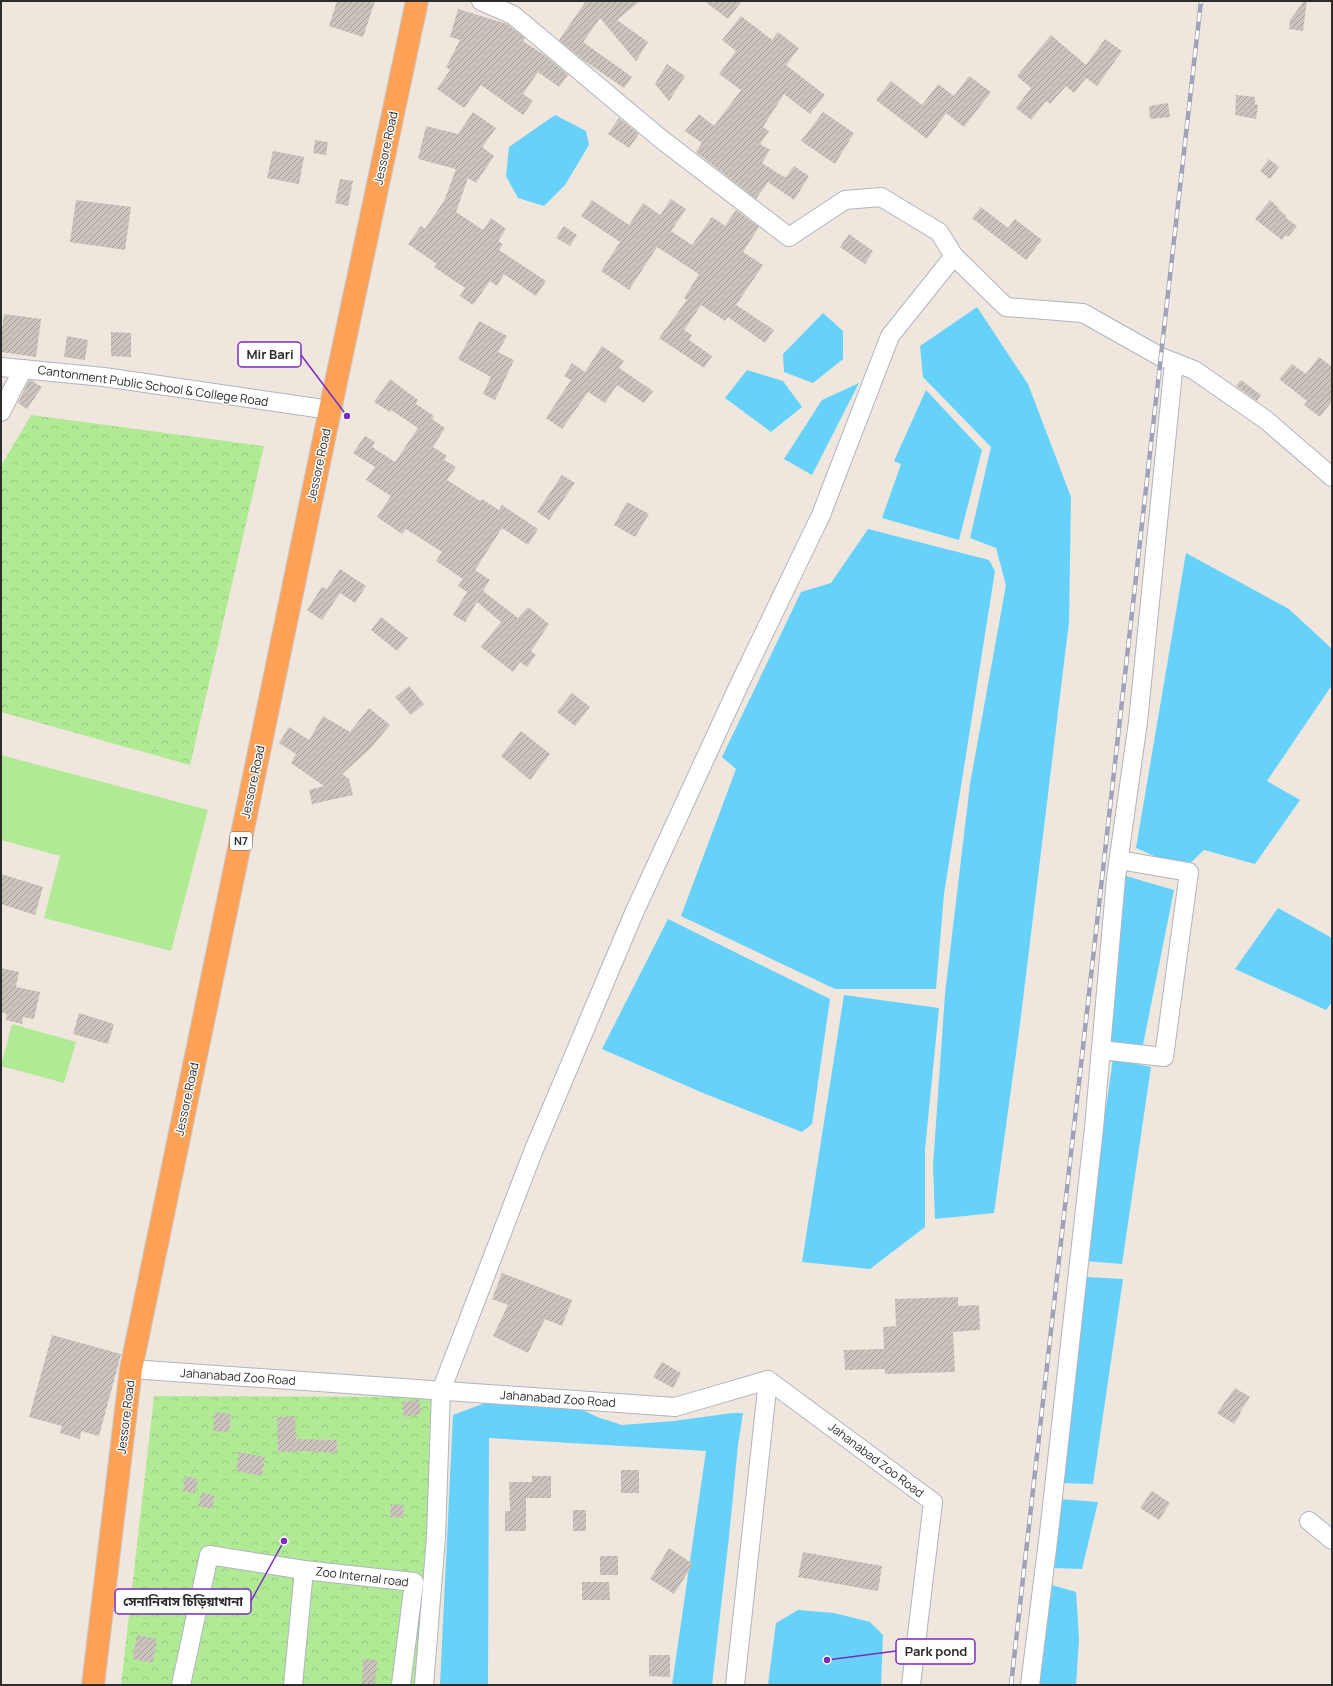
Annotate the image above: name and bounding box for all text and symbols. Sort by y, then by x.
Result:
street label: Jessore Road [369,110,402,186]
callout: Mir Bari [238,342,301,367]
text: Mir Bari [246,345,294,363]
street label: Cantonment Public School & College Road [37,361,269,410]
street label: Jessore Road [302,427,335,503]
street label: Jessore Road [236,744,269,820]
road number: N7 [230,832,252,850]
street label: Jessore Road [170,1061,203,1137]
street label: Jahanabad Zoo Road [180,1364,296,1389]
street label: Jessore Road [113,1379,138,1455]
street label: Jahanabad Zoo Road [500,1386,616,1411]
street label: Jahanabad Zoo Road [825,1418,928,1501]
street label: Zoo Internal road [314,1562,410,1591]
callout: সেনানিবাস চিড়িয়াখানা [115,1589,251,1614]
text: সেনানিবাস চিড়িয়াখানা [123,1592,243,1610]
callout: Park pond [896,1639,975,1664]
text: Park pond [905,1642,967,1660]

